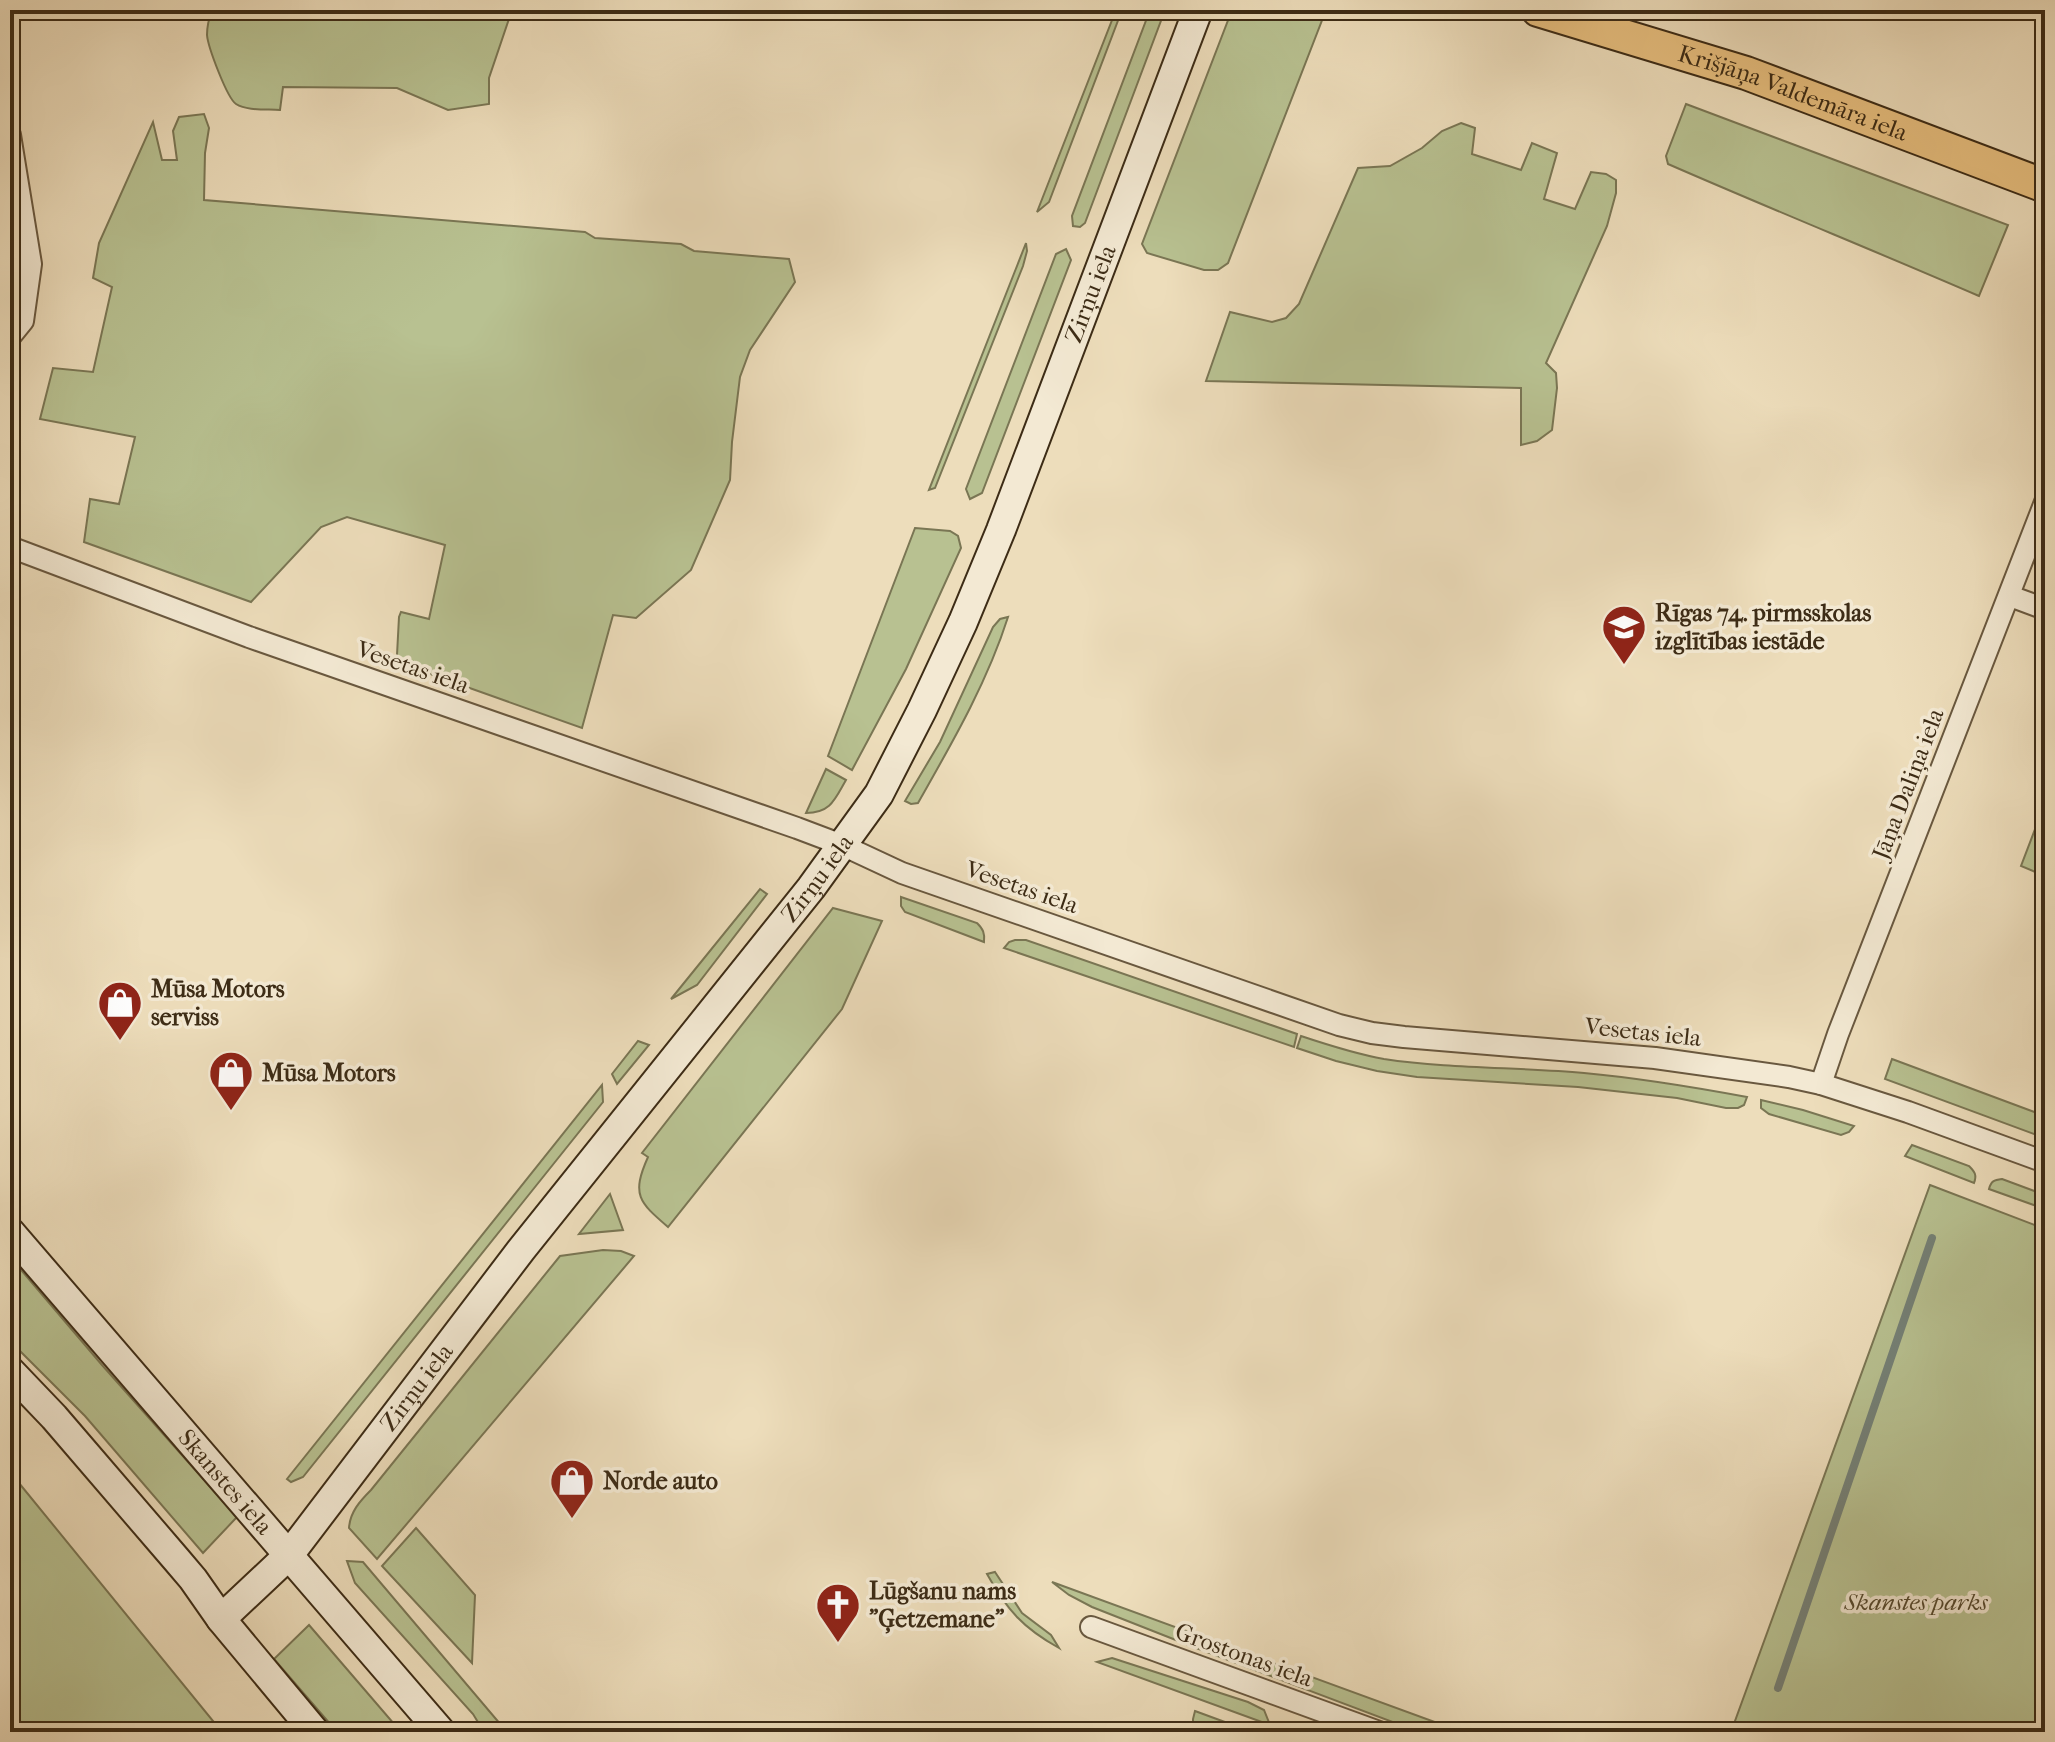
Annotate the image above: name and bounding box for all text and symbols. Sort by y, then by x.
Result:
street label: Krišjāņa Valdemāra iela [1675,39,1912,147]
street label: Zirņu iela [1059,240,1122,347]
place label: Rīgas 74. pirmsskolas izglītības iestāde [1654,599,1871,655]
school or university icon: Rīgas 74. pirmsskolas izglītības iestāde [1600,603,1648,666]
street label: Vesetas iela [352,634,474,700]
street label: Jāņa Daliņa iela [1866,704,1951,866]
street label: Zirņu iela [775,828,860,928]
street label: Vesetas iela [961,854,1083,920]
place label: Mūsa Motors serviss [151,975,285,1031]
shop icon: Mūsa Motors serviss [96,979,144,1042]
street label: Vesetas iela [1582,1012,1704,1052]
shop icon: Mūsa Motors [207,1049,255,1112]
place label: Mūsa Motors [262,1059,396,1087]
street label: Zirņu iela [374,1337,459,1437]
street label: Skanstes iela [173,1424,279,1541]
shop icon: Norde auto [548,1457,596,1520]
place label: Norde auto [603,1467,718,1495]
place label: Lūgšanu nams "Ģetzemane" [869,1577,1016,1634]
church icon: Lūgšanu nams "Ģetzemane" [814,1581,862,1644]
park label: Skanstes parks [1843,1588,1988,1616]
street label: Grostonas iela [1171,1617,1317,1693]

